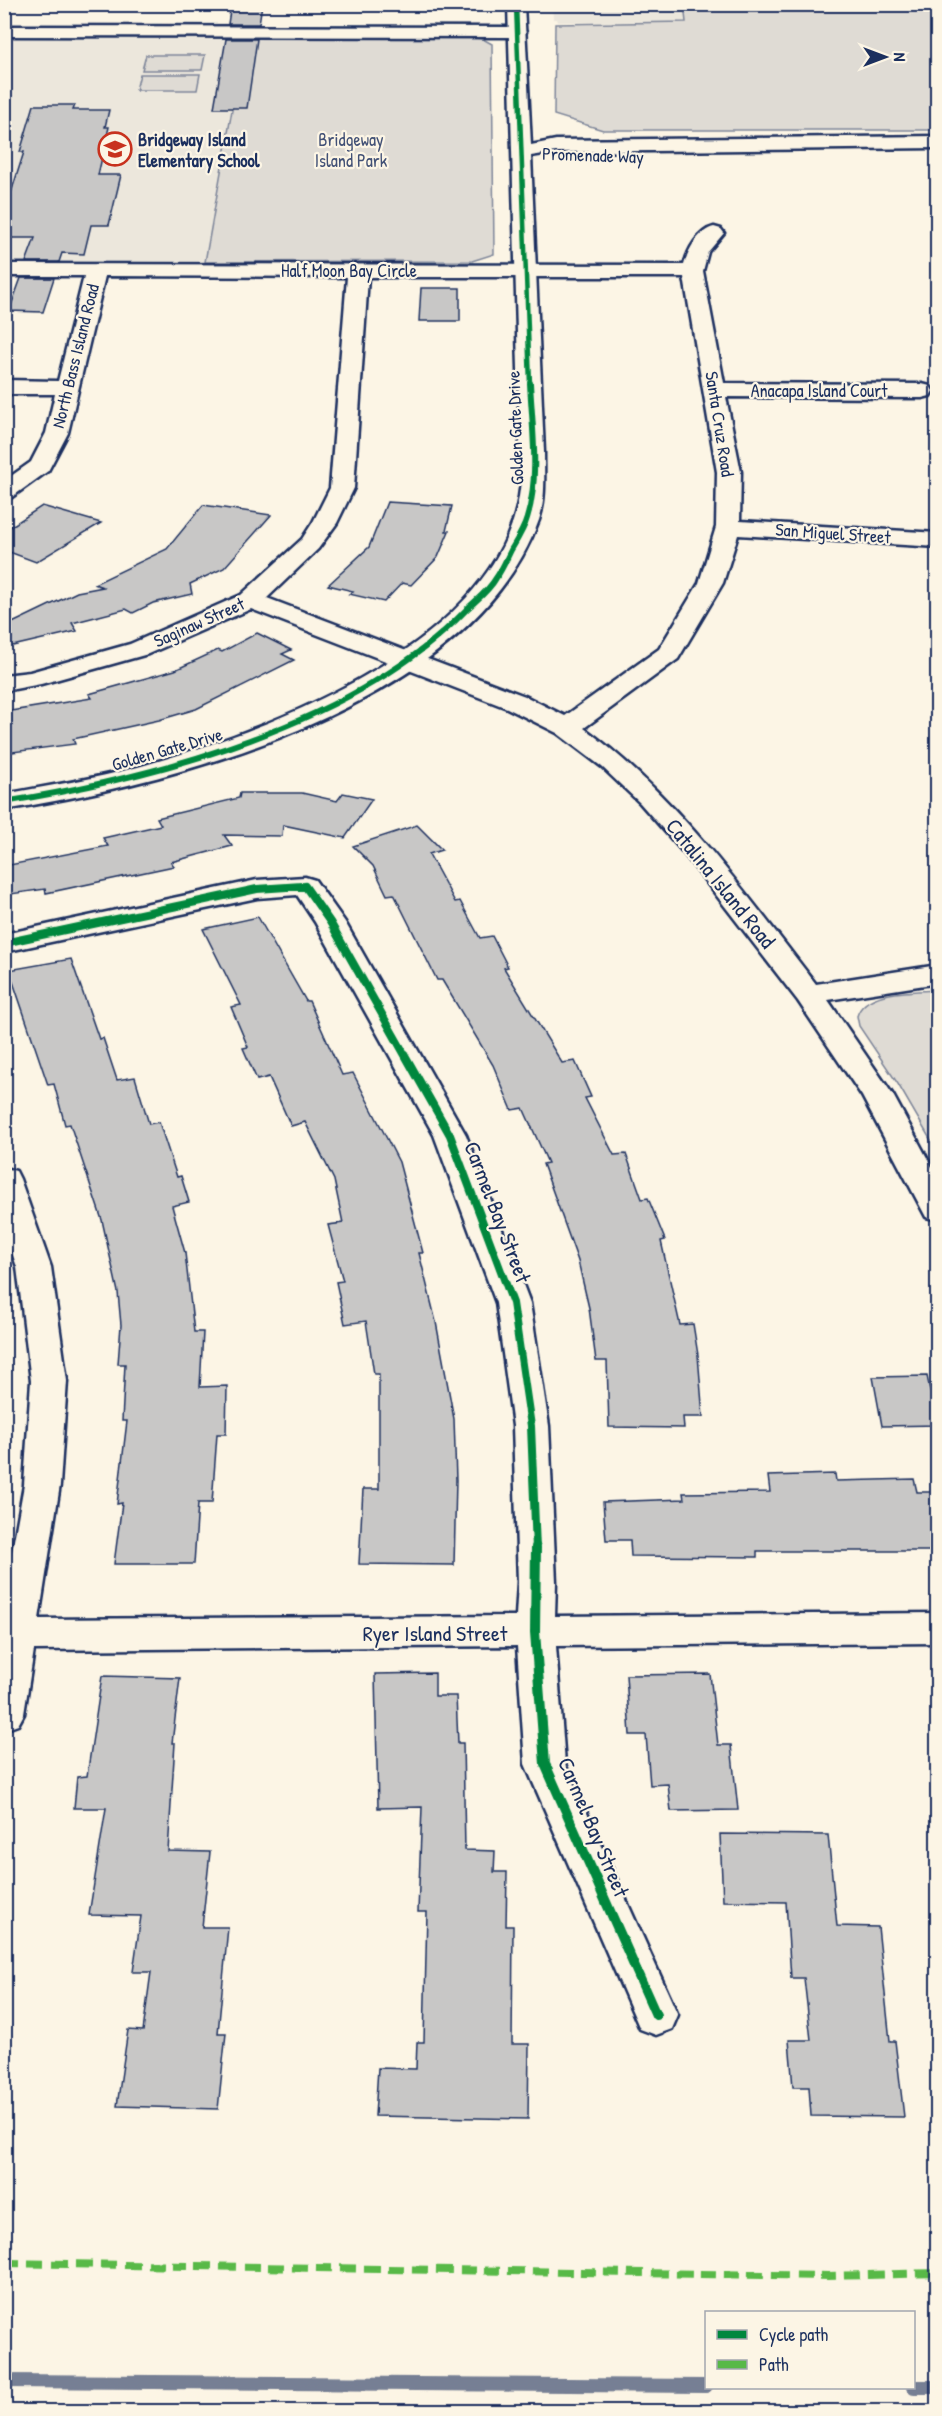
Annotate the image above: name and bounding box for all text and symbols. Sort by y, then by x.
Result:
north arrow [855,27,915,87]
text: N [889,53,911,62]
place label: Bridgeway Island Elementary School [138,127,261,174]
park label: Bridgeway Island Park [315,127,388,173]
school or university icon: Bridgeway Island Elementary School [97,131,133,167]
street label: Promenade Way [542,141,645,169]
street label: Half Moon Bay Circle [281,258,417,283]
street label: North Bass Island Road [45,281,105,431]
street label: Golden Gate Drive [501,370,529,486]
street label: Santa Cruz Road [699,370,741,478]
street label: Anacapa Island Court [751,378,888,403]
street label: San Miguel Street [774,517,892,550]
street label: Saginaw Street [150,591,249,653]
street label: Golden Gate Drive [109,721,225,777]
street label: Catalina Island Road [659,812,783,955]
street label: Carmel Bay Street [457,1137,539,1287]
street label: Ryer Island Street [363,1618,508,1648]
street label: Carmel Bay Street [551,1752,637,1902]
legend [705,2311,915,2389]
text: Cycle path [759,2322,829,2347]
text: Path [759,2352,789,2377]

